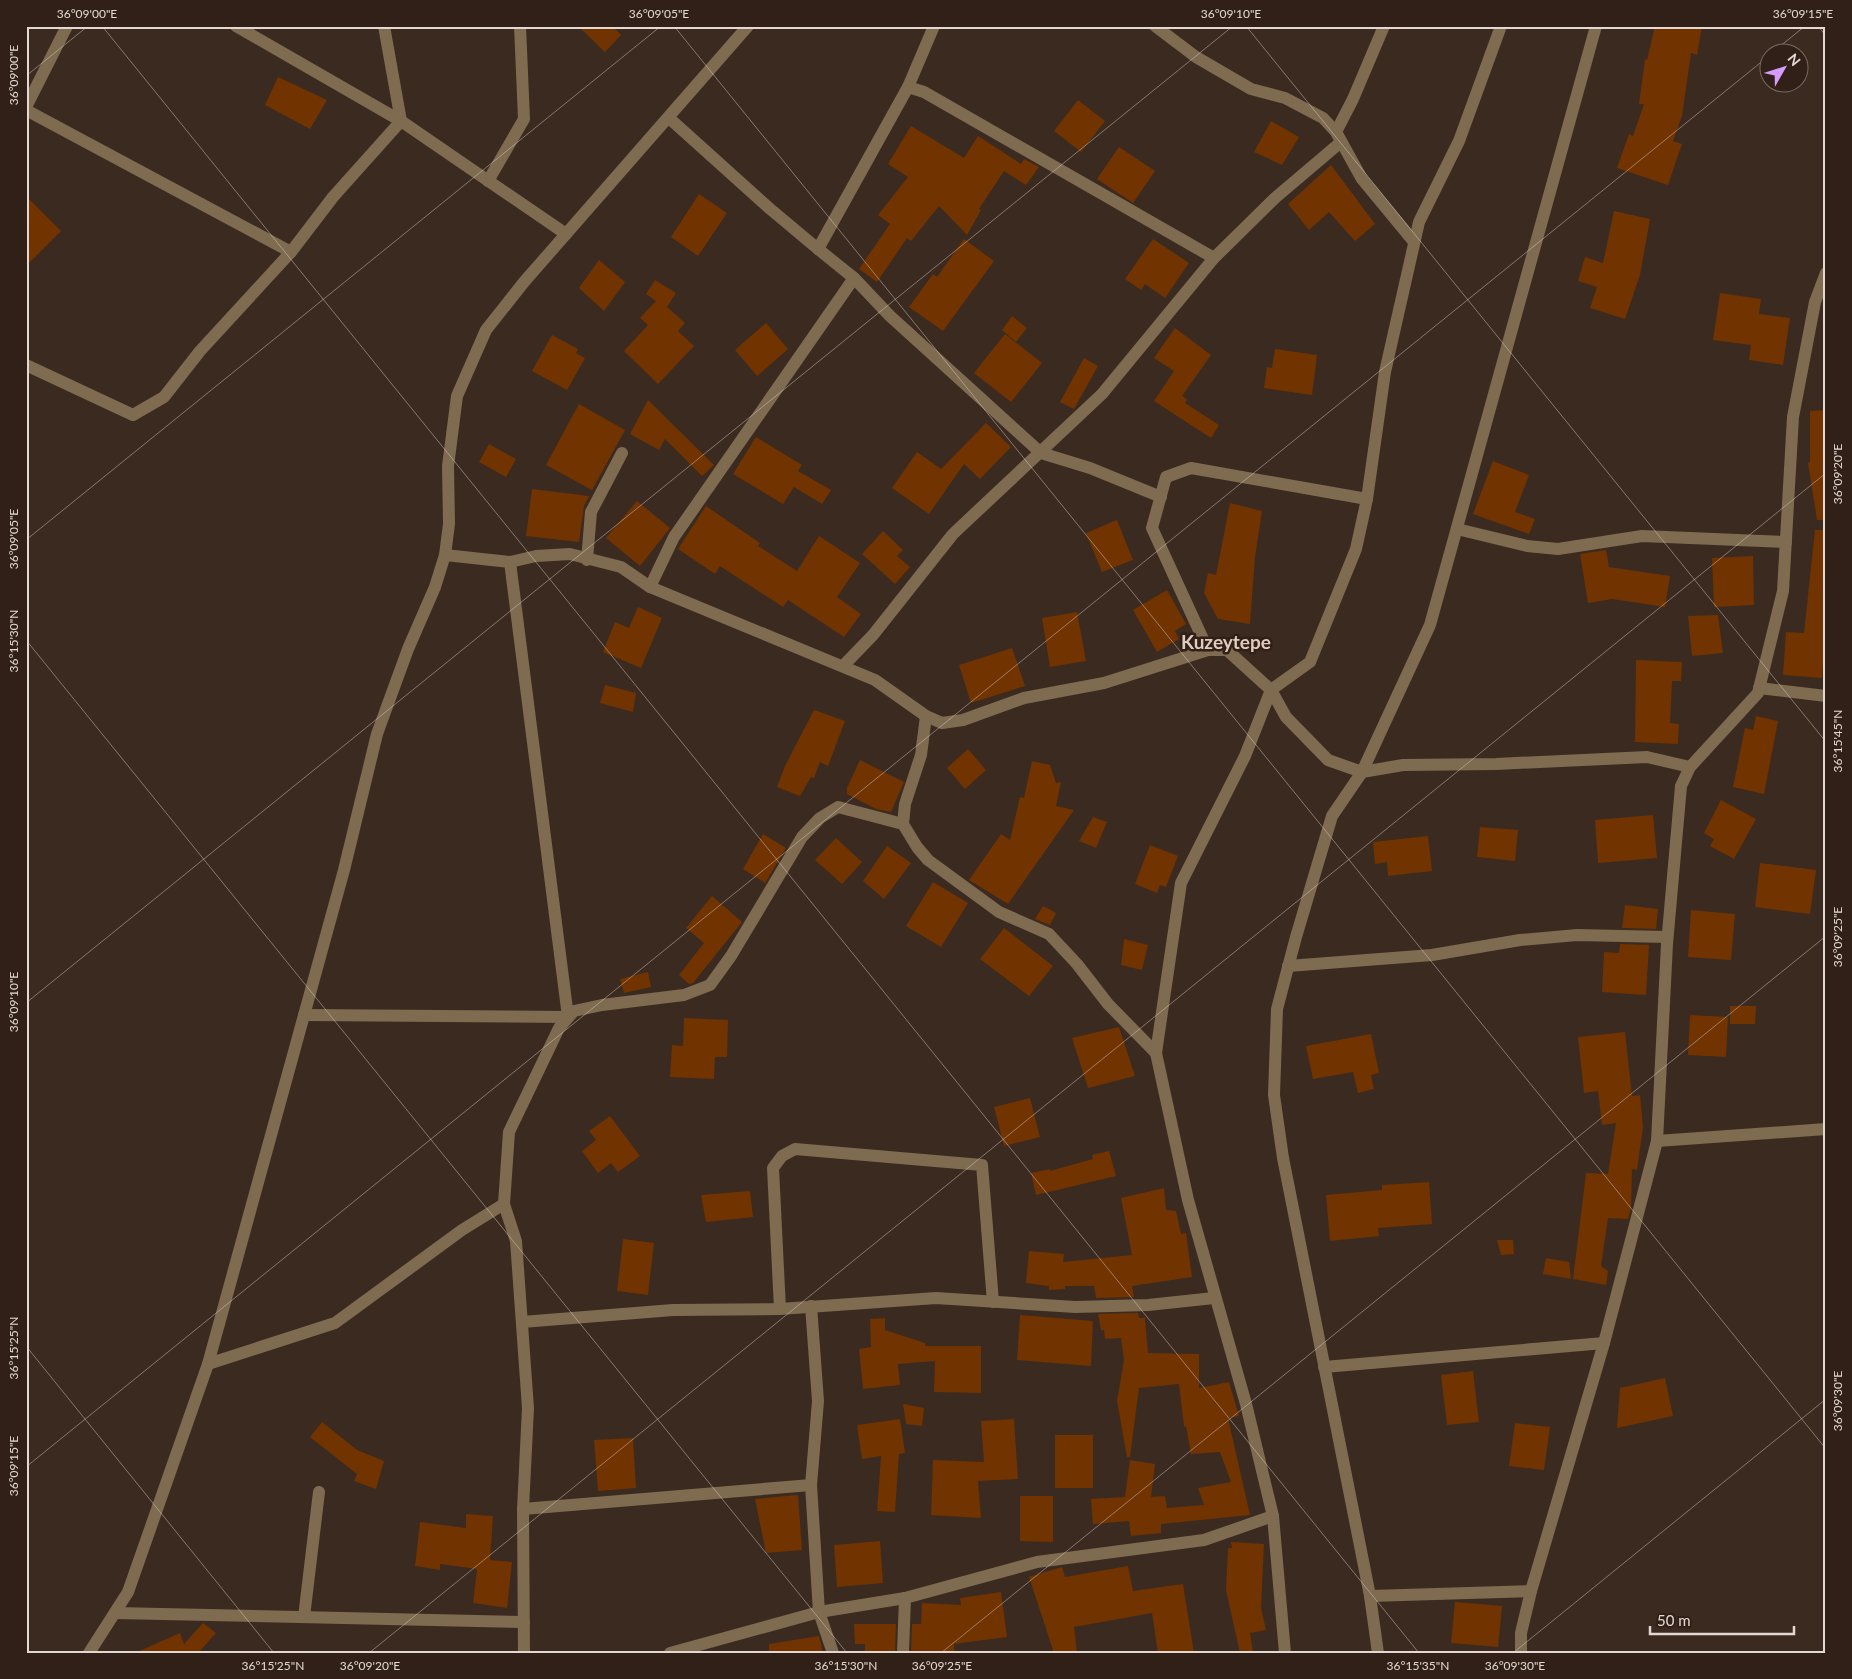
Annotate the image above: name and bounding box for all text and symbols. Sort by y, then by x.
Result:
text: 36°09'00"E [57,6,117,21]
text: 36°09'05"E [629,6,689,21]
text: 36°09'10"E [1201,6,1261,21]
text: 36°09'15"E [1773,6,1833,21]
north arrow [1760,42,1810,92]
text: 36°09'00"E [6,45,21,105]
text: N [1784,50,1804,69]
text: 36°09'20"E [1830,444,1845,504]
text: 36°09'05"E [6,509,21,569]
text: 36°15'30"N [6,610,21,672]
district label: Kuzeytepe [1181,630,1271,653]
text: 36°15'45"N [1830,710,1845,772]
text: 36°09'25"E [1830,907,1845,967]
text: 36°09'10"E [6,972,21,1032]
text: 36°15'25"N [6,1317,21,1379]
text: 36°09'30"E [1830,1371,1845,1431]
text: 36°09'15"E [6,1436,21,1496]
scale bar [1650,1604,1793,1636]
text: 50 m [1657,1611,1691,1629]
text: 36°15'25"N [242,1658,304,1673]
text: 36°09'20"E [340,1658,400,1673]
text: 36°15'30"N [815,1658,877,1673]
text: 36°09'25"E [912,1658,972,1673]
text: 36°15'35"N [1387,1658,1449,1673]
text: 36°09'30"E [1485,1658,1545,1673]

